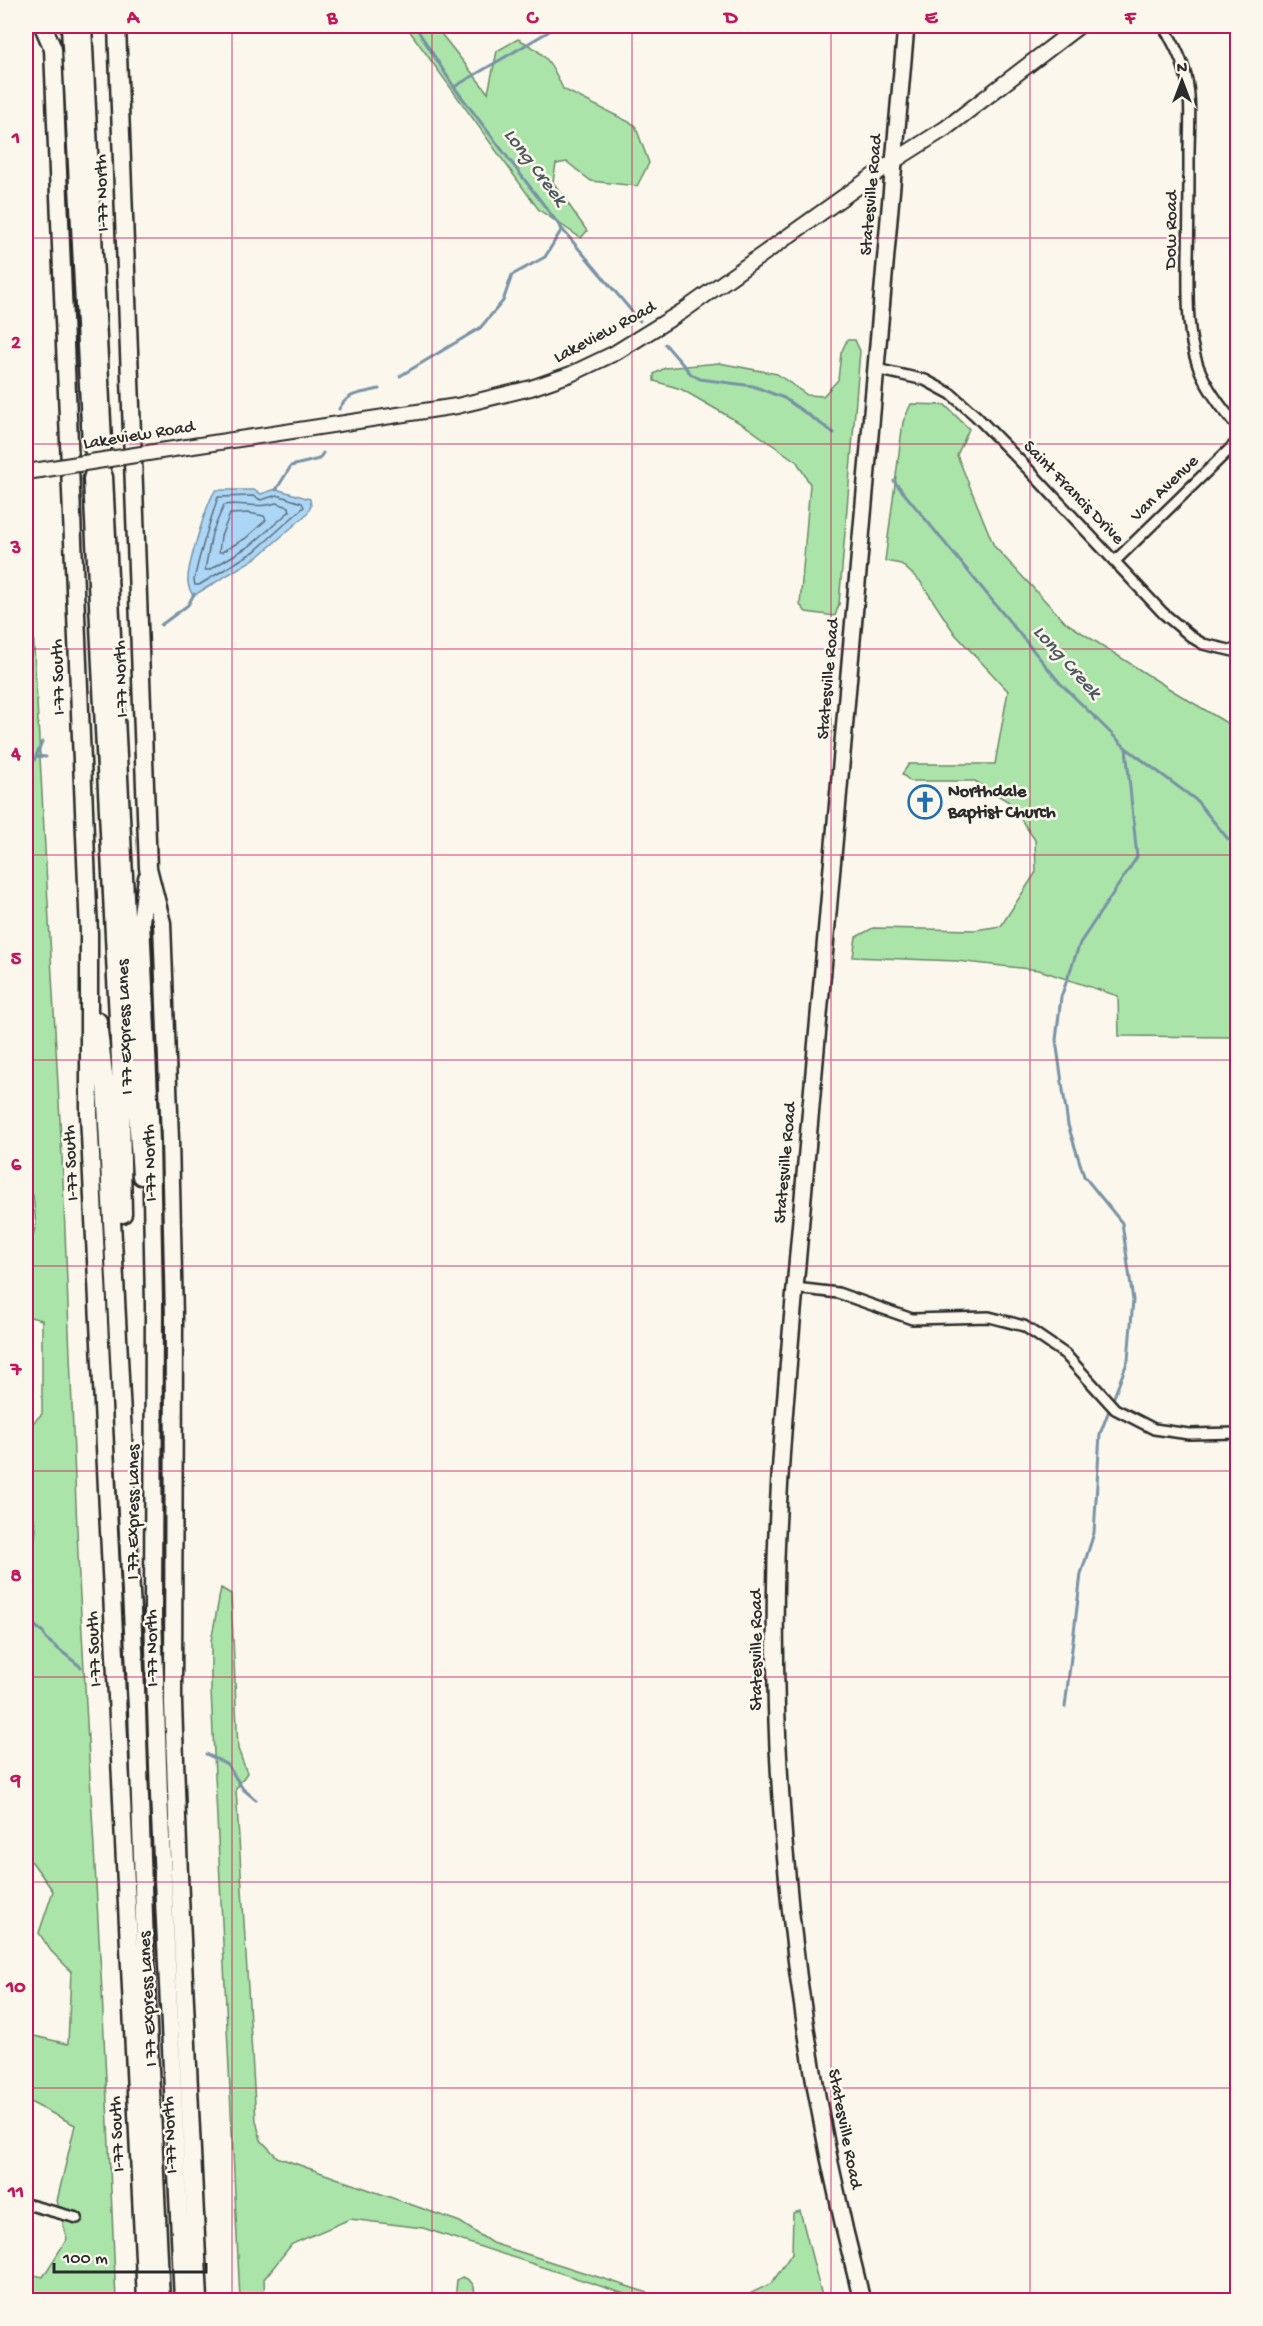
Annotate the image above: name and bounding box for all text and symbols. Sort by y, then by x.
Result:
text: A [126,8,141,31]
text: B [326,8,338,31]
text: C [526,8,540,31]
text: D [722,8,738,31]
text: E [925,8,939,31]
text: F [1124,8,1137,31]
north arrow [1152,51,1212,111]
text: N [1177,60,1188,79]
water label: Long Creek [497,125,572,213]
text: 1 [11,128,20,151]
street label: Statesville Road [856,132,888,256]
street label: I-77 North [91,154,115,232]
street label: Dow Road [1161,189,1183,270]
street label: Lakeview Road [550,297,661,369]
text: 2 [11,333,21,356]
street label: Lakeview Road [82,417,198,455]
street label: Saint Francis Drive [1018,437,1129,550]
street label: Van Avenue [1126,451,1204,527]
text: 3 [10,538,21,561]
street label: Statesville Road [813,616,845,740]
water label: Long Creek [1027,622,1106,706]
street label: I-77 South [47,638,71,715]
street label: I-77 North [110,640,134,718]
text: 4 [10,744,21,767]
place label: Northdale Baptist Church [947,782,1056,824]
church icon: Northdale Baptist Church [907,784,943,820]
text: 5 [11,949,22,972]
street label: I 77 Express Lanes [113,958,139,1095]
street label: Statesville Road [770,1100,802,1224]
street label: I-77 South [60,1124,84,1202]
street label: I-77 North [139,1124,163,1202]
text: 6 [11,1155,22,1178]
text: 7 [10,1360,23,1383]
street label: I 77 Express Lanes [124,1443,145,1580]
text: 8 [11,1566,22,1589]
street label: Statesville Road [747,1588,768,1711]
street label: I-77 North [142,1609,164,1687]
street label: I-77 South [83,1610,107,1688]
text: 9 [10,1771,21,1794]
street label: I 77 Express Lanes [135,1930,163,2067]
text: 10 [5,1977,26,2000]
street label: Statesville Road [822,2067,866,2192]
street label: I-77 South [106,2095,130,2173]
street label: I-77 North [158,2095,184,2174]
text: 11 [7,2182,24,2205]
scale bar [54,2236,206,2274]
text: 100 m [62,2249,108,2270]

